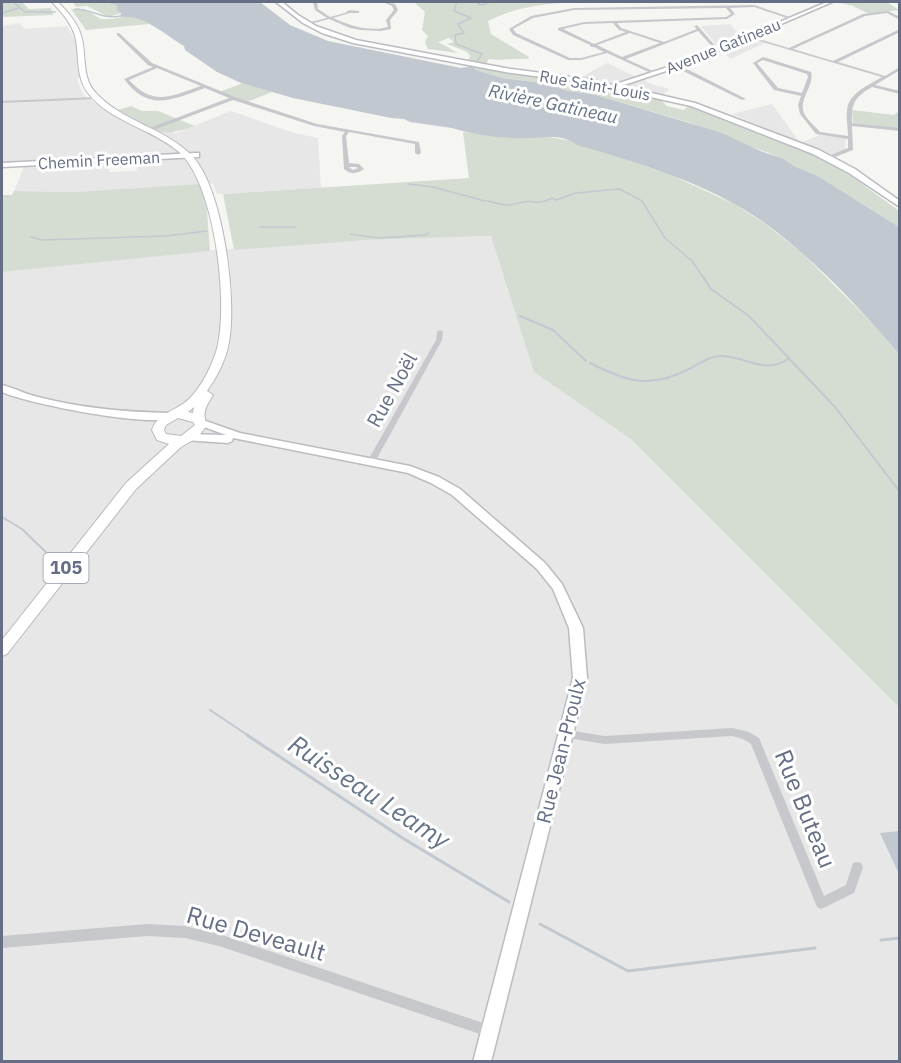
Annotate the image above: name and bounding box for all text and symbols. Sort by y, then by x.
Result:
street label: Avenue Gatineau [663,14,783,78]
street label: Rue Saint-Louis [538,65,652,105]
water label: Rivière Gatineau [486,79,620,128]
street label: Chemin Freeman [37,147,161,173]
street label: Rue Noël [360,348,423,432]
road number: 105 [44,553,88,583]
street label: Rue Jean-Proulx [529,676,592,826]
water label: Ruisseau Leamy [282,726,458,857]
street label: Rue Buteau [768,745,844,873]
street label: Rue Deveault [183,898,329,968]

